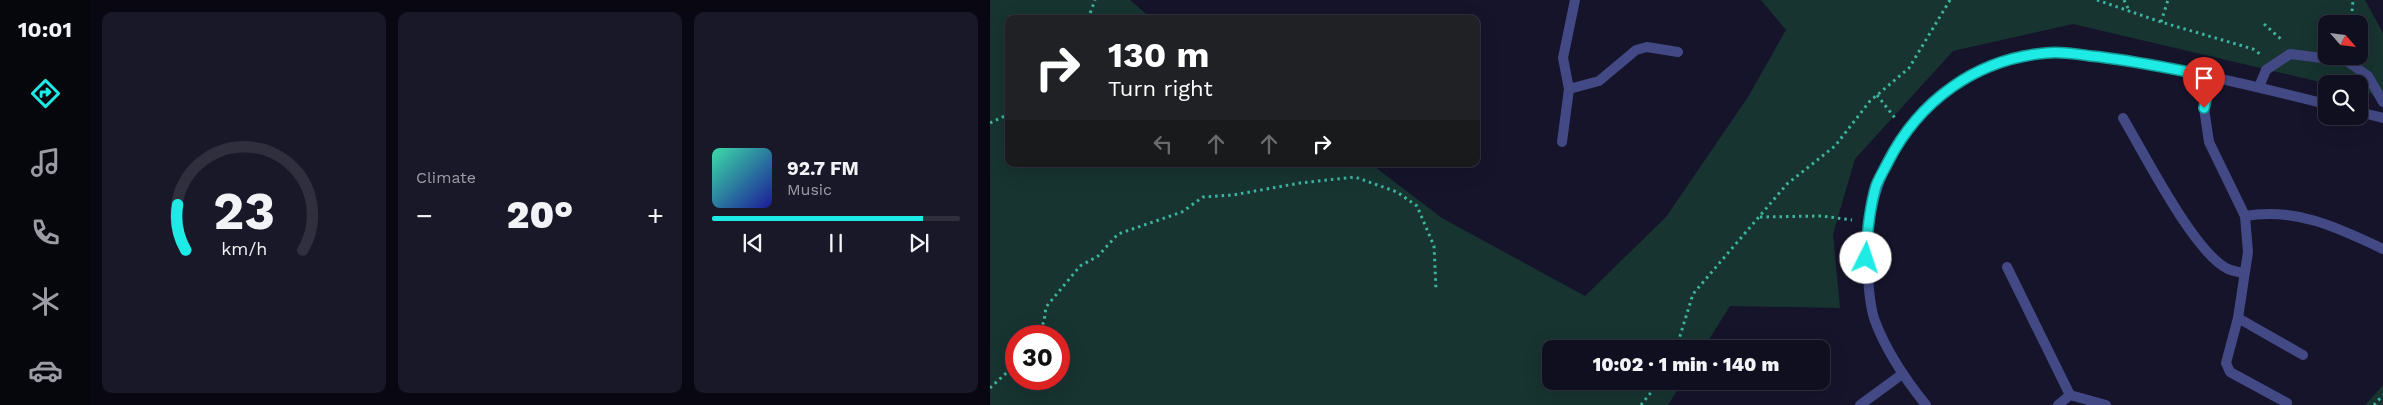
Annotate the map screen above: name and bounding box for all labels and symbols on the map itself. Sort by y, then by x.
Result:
north arrow [2318,15,2368,65]
pin [2183,57,2225,108]
position arrow [1839,231,1891,283]
speed limit sign: 30 [1005,325,1070,390]

